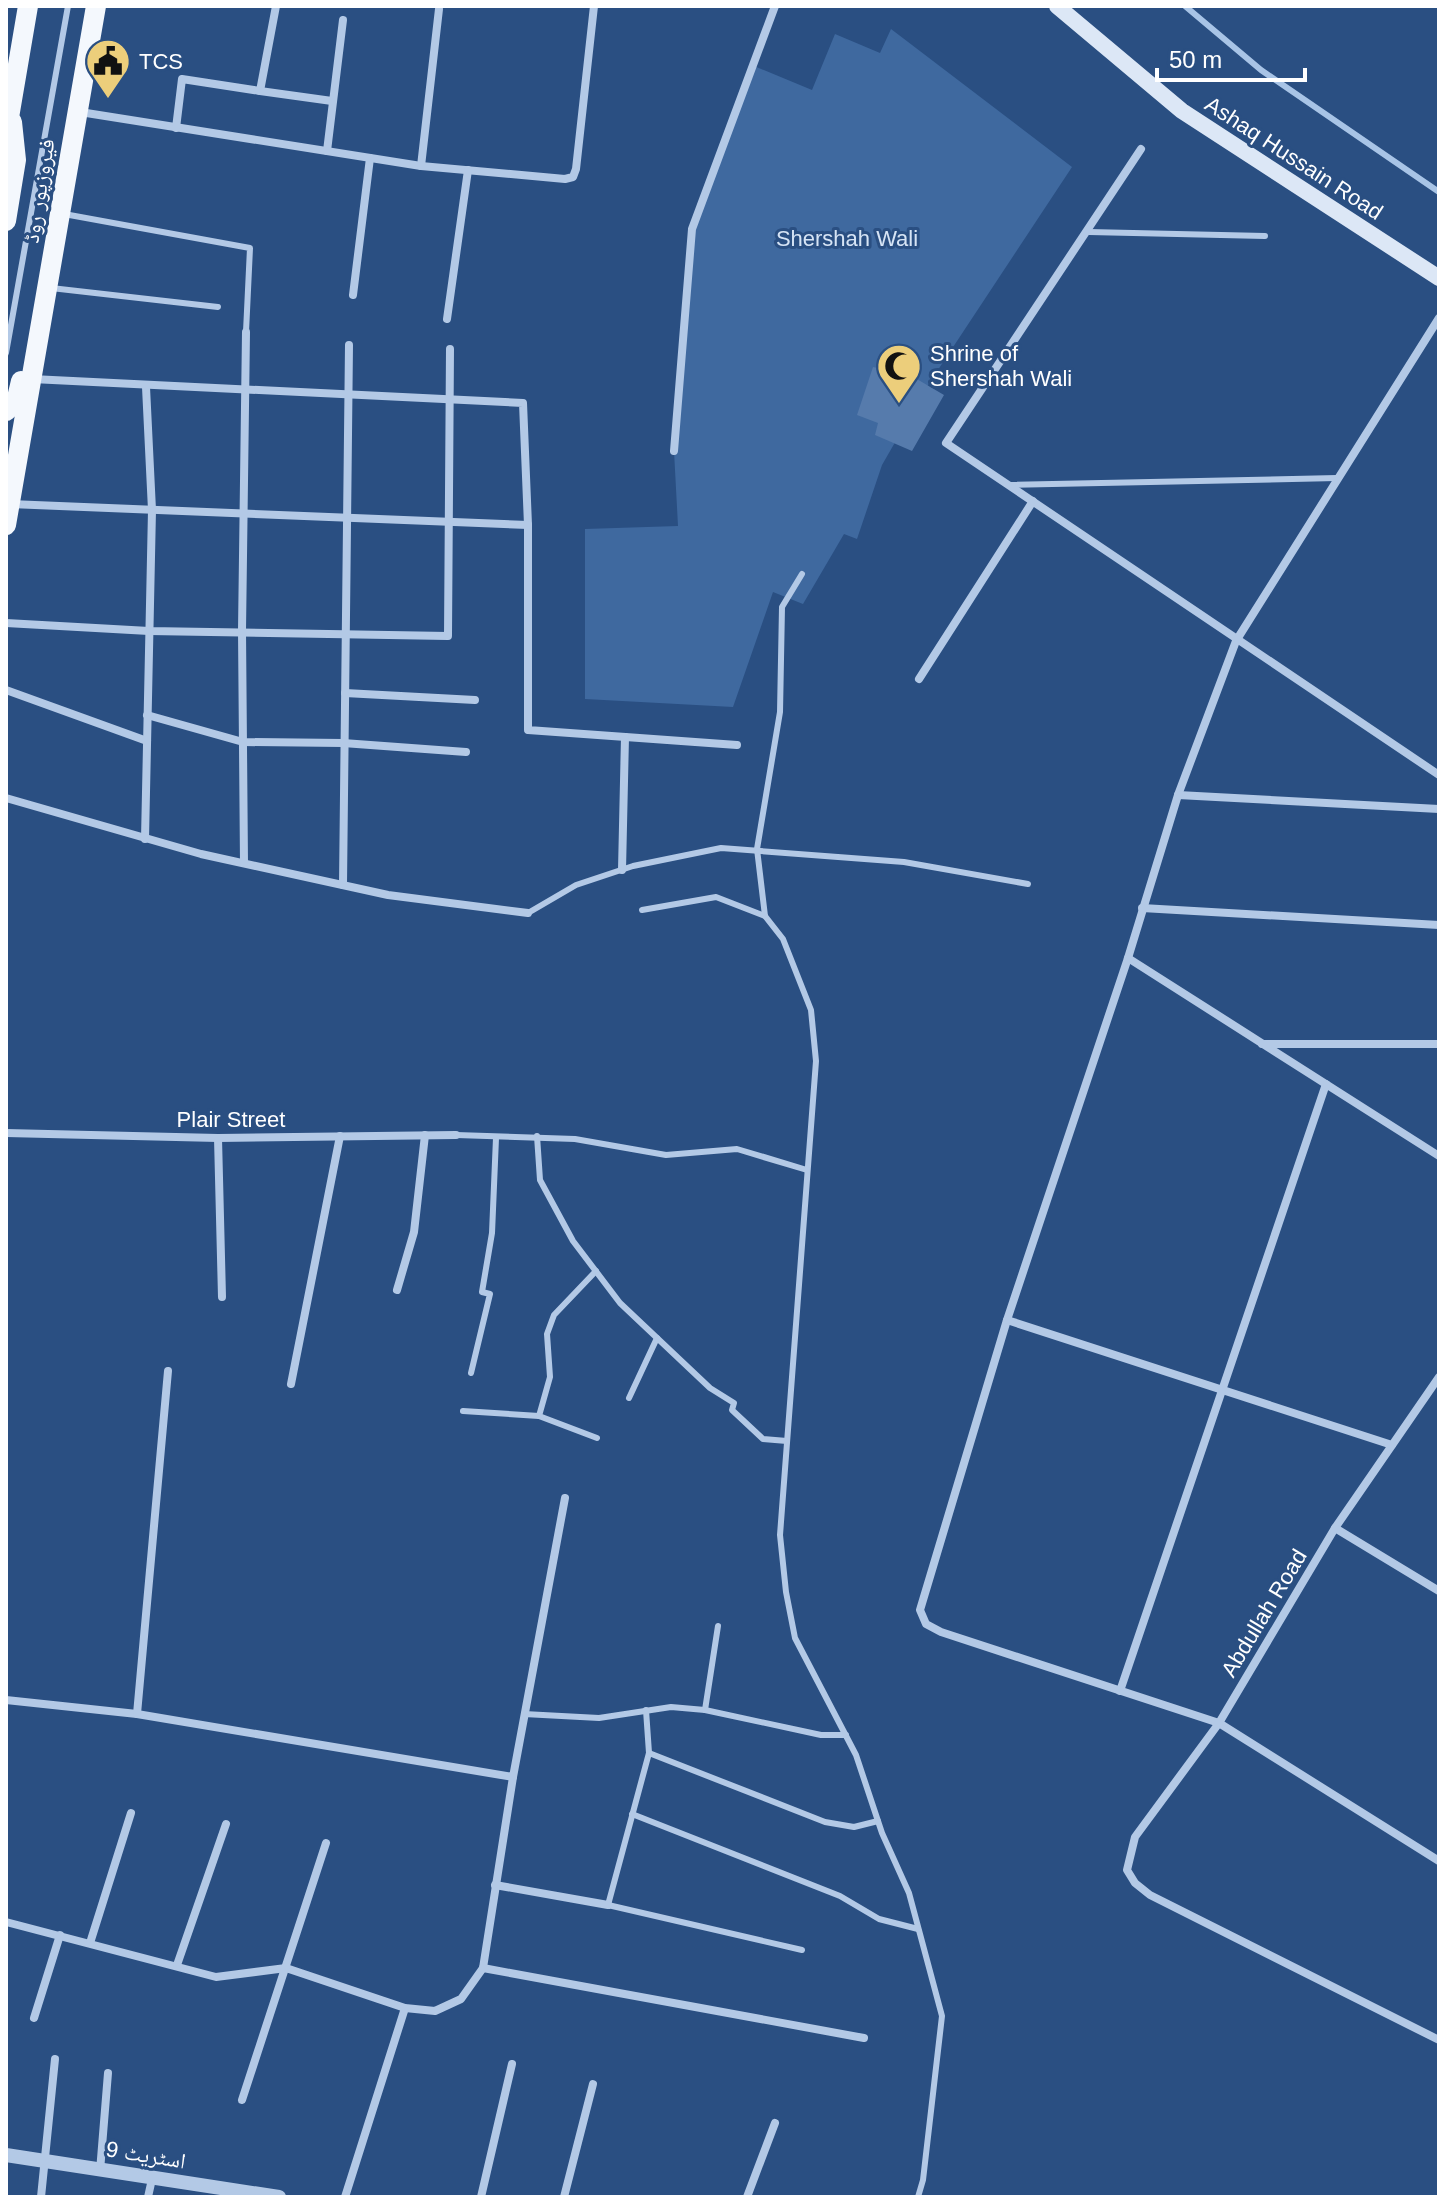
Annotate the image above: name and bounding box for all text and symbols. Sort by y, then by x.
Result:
scale bar [1157,32,1305,82]
public building icon: TCS [84,37,132,100]
text: 50 m [1169,46,1222,73]
place label: TCS [139,49,183,74]
street label: Ashaq Hussain Road [1201,91,1387,225]
street label: فیروزپور روڈ [18,137,61,245]
park label: Shershah Wali [776,226,918,251]
place label: Shrine of Shershah Wali [930,341,1072,391]
mosque icon: Shrine of Shershah Wali [875,342,923,405]
street label: Plair Street [177,1107,285,1132]
street label: Abdullah Road [1216,1545,1312,1681]
street label: اسٹریٹ 9 [104,2136,188,2174]

